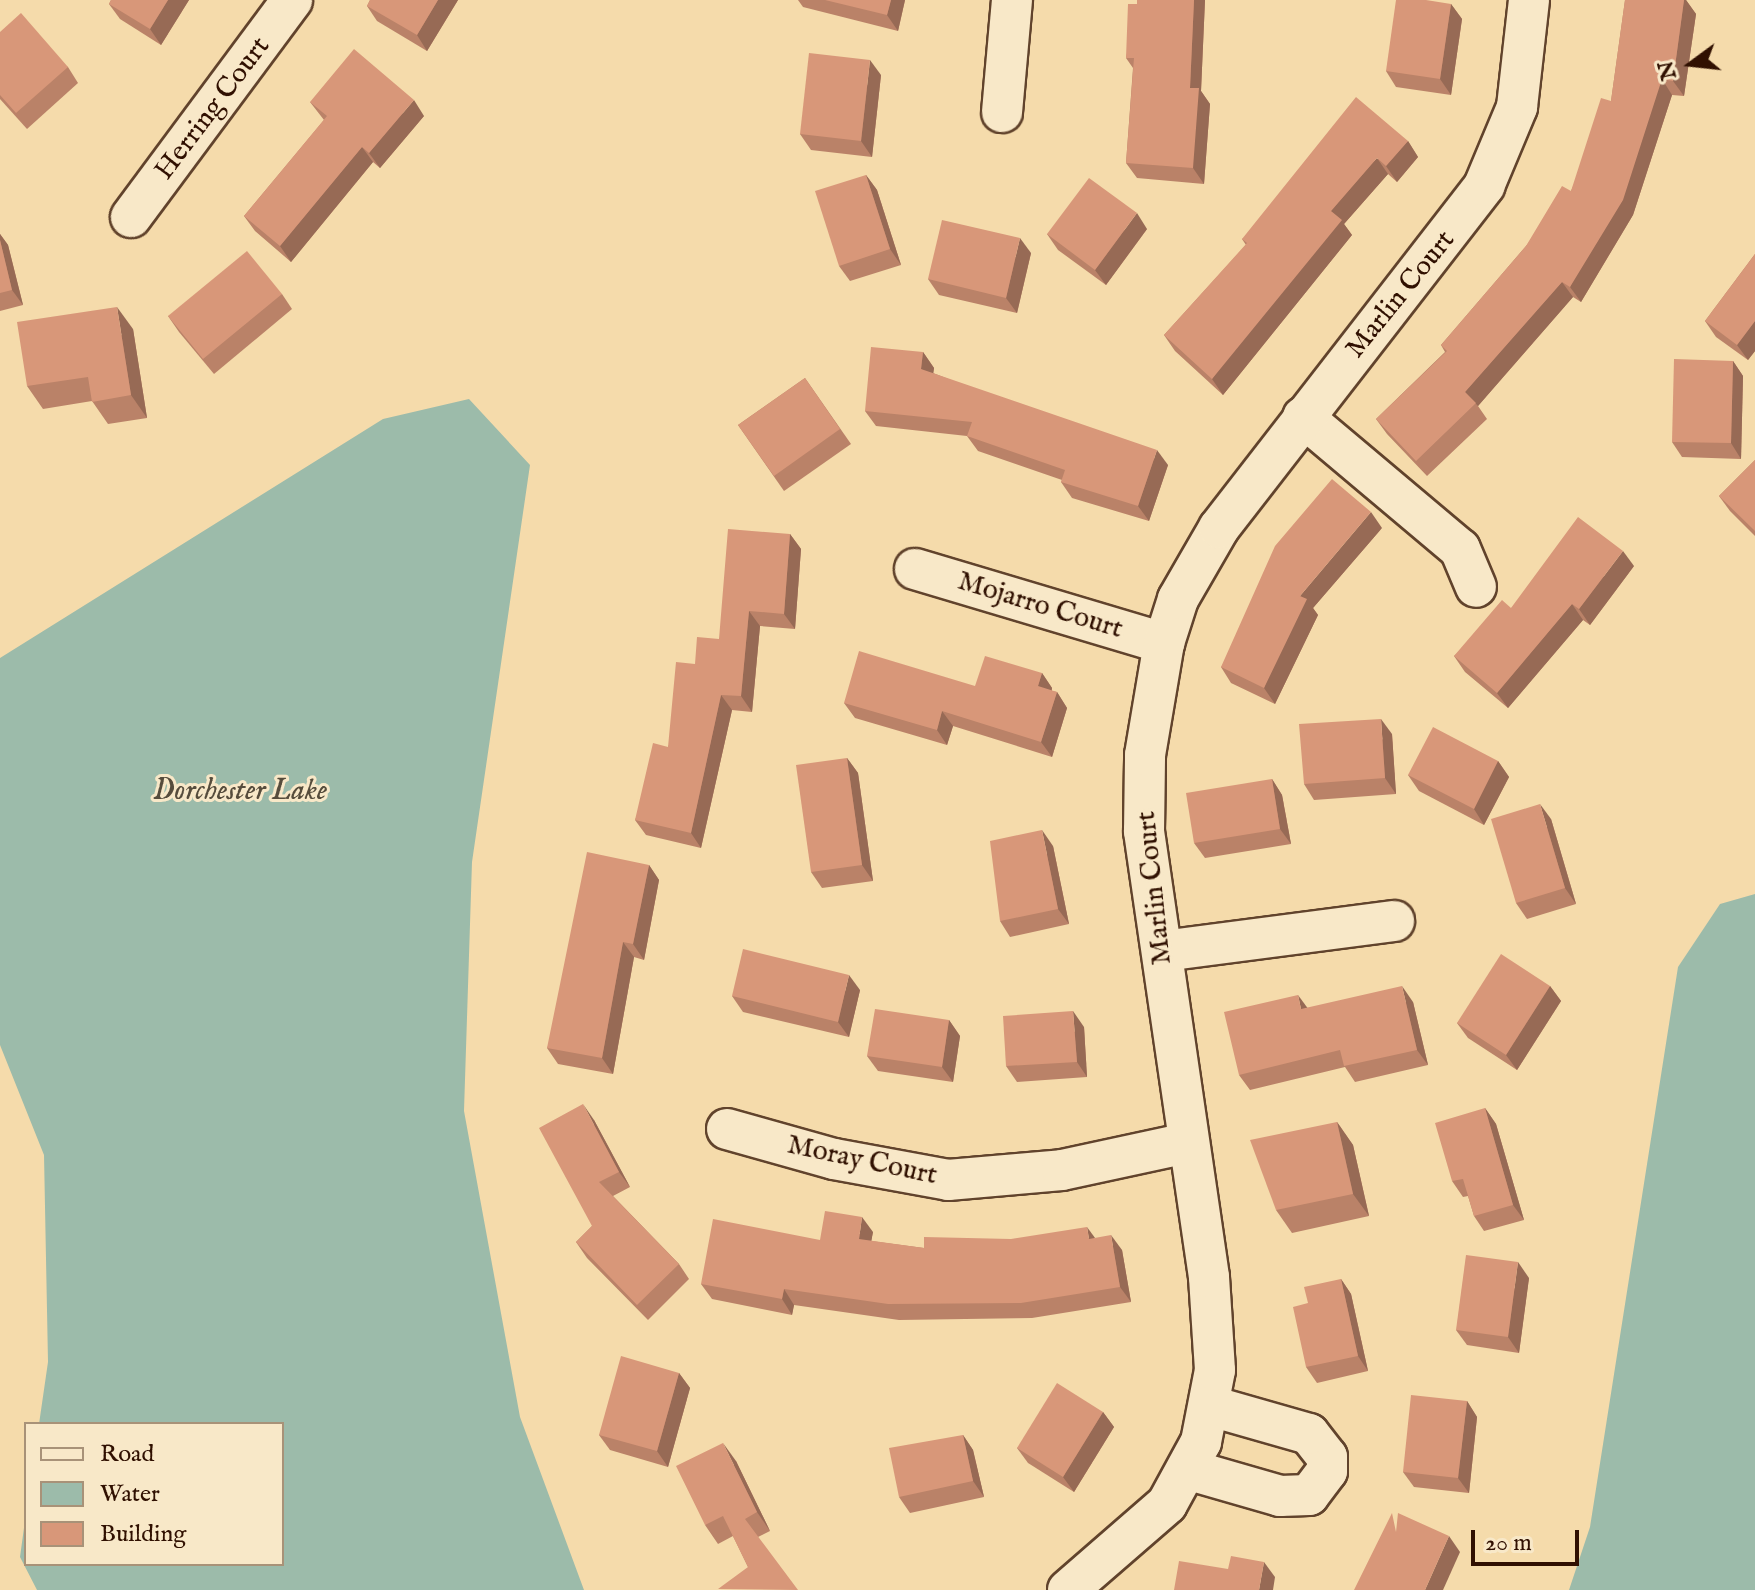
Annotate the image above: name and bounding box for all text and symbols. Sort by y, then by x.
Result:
north arrow [1651,24,1731,104]
street label: Herring Court [148,31,278,187]
text: N [1652,57,1684,83]
street label: Marlin Court [1339,224,1463,366]
street label: Mojarro Court [953,565,1127,647]
water label: Dorchester Lake [153,773,327,809]
street label: Marlin Court [1130,810,1180,966]
street label: Moray Court [784,1129,940,1193]
legend [24,1422,284,1566]
text: Road [100,1439,154,1470]
text: Water [100,1479,160,1510]
scale bar [1475,1514,1583,1564]
text: Building [100,1519,186,1550]
text: 20 m [1485,1528,1532,1559]

